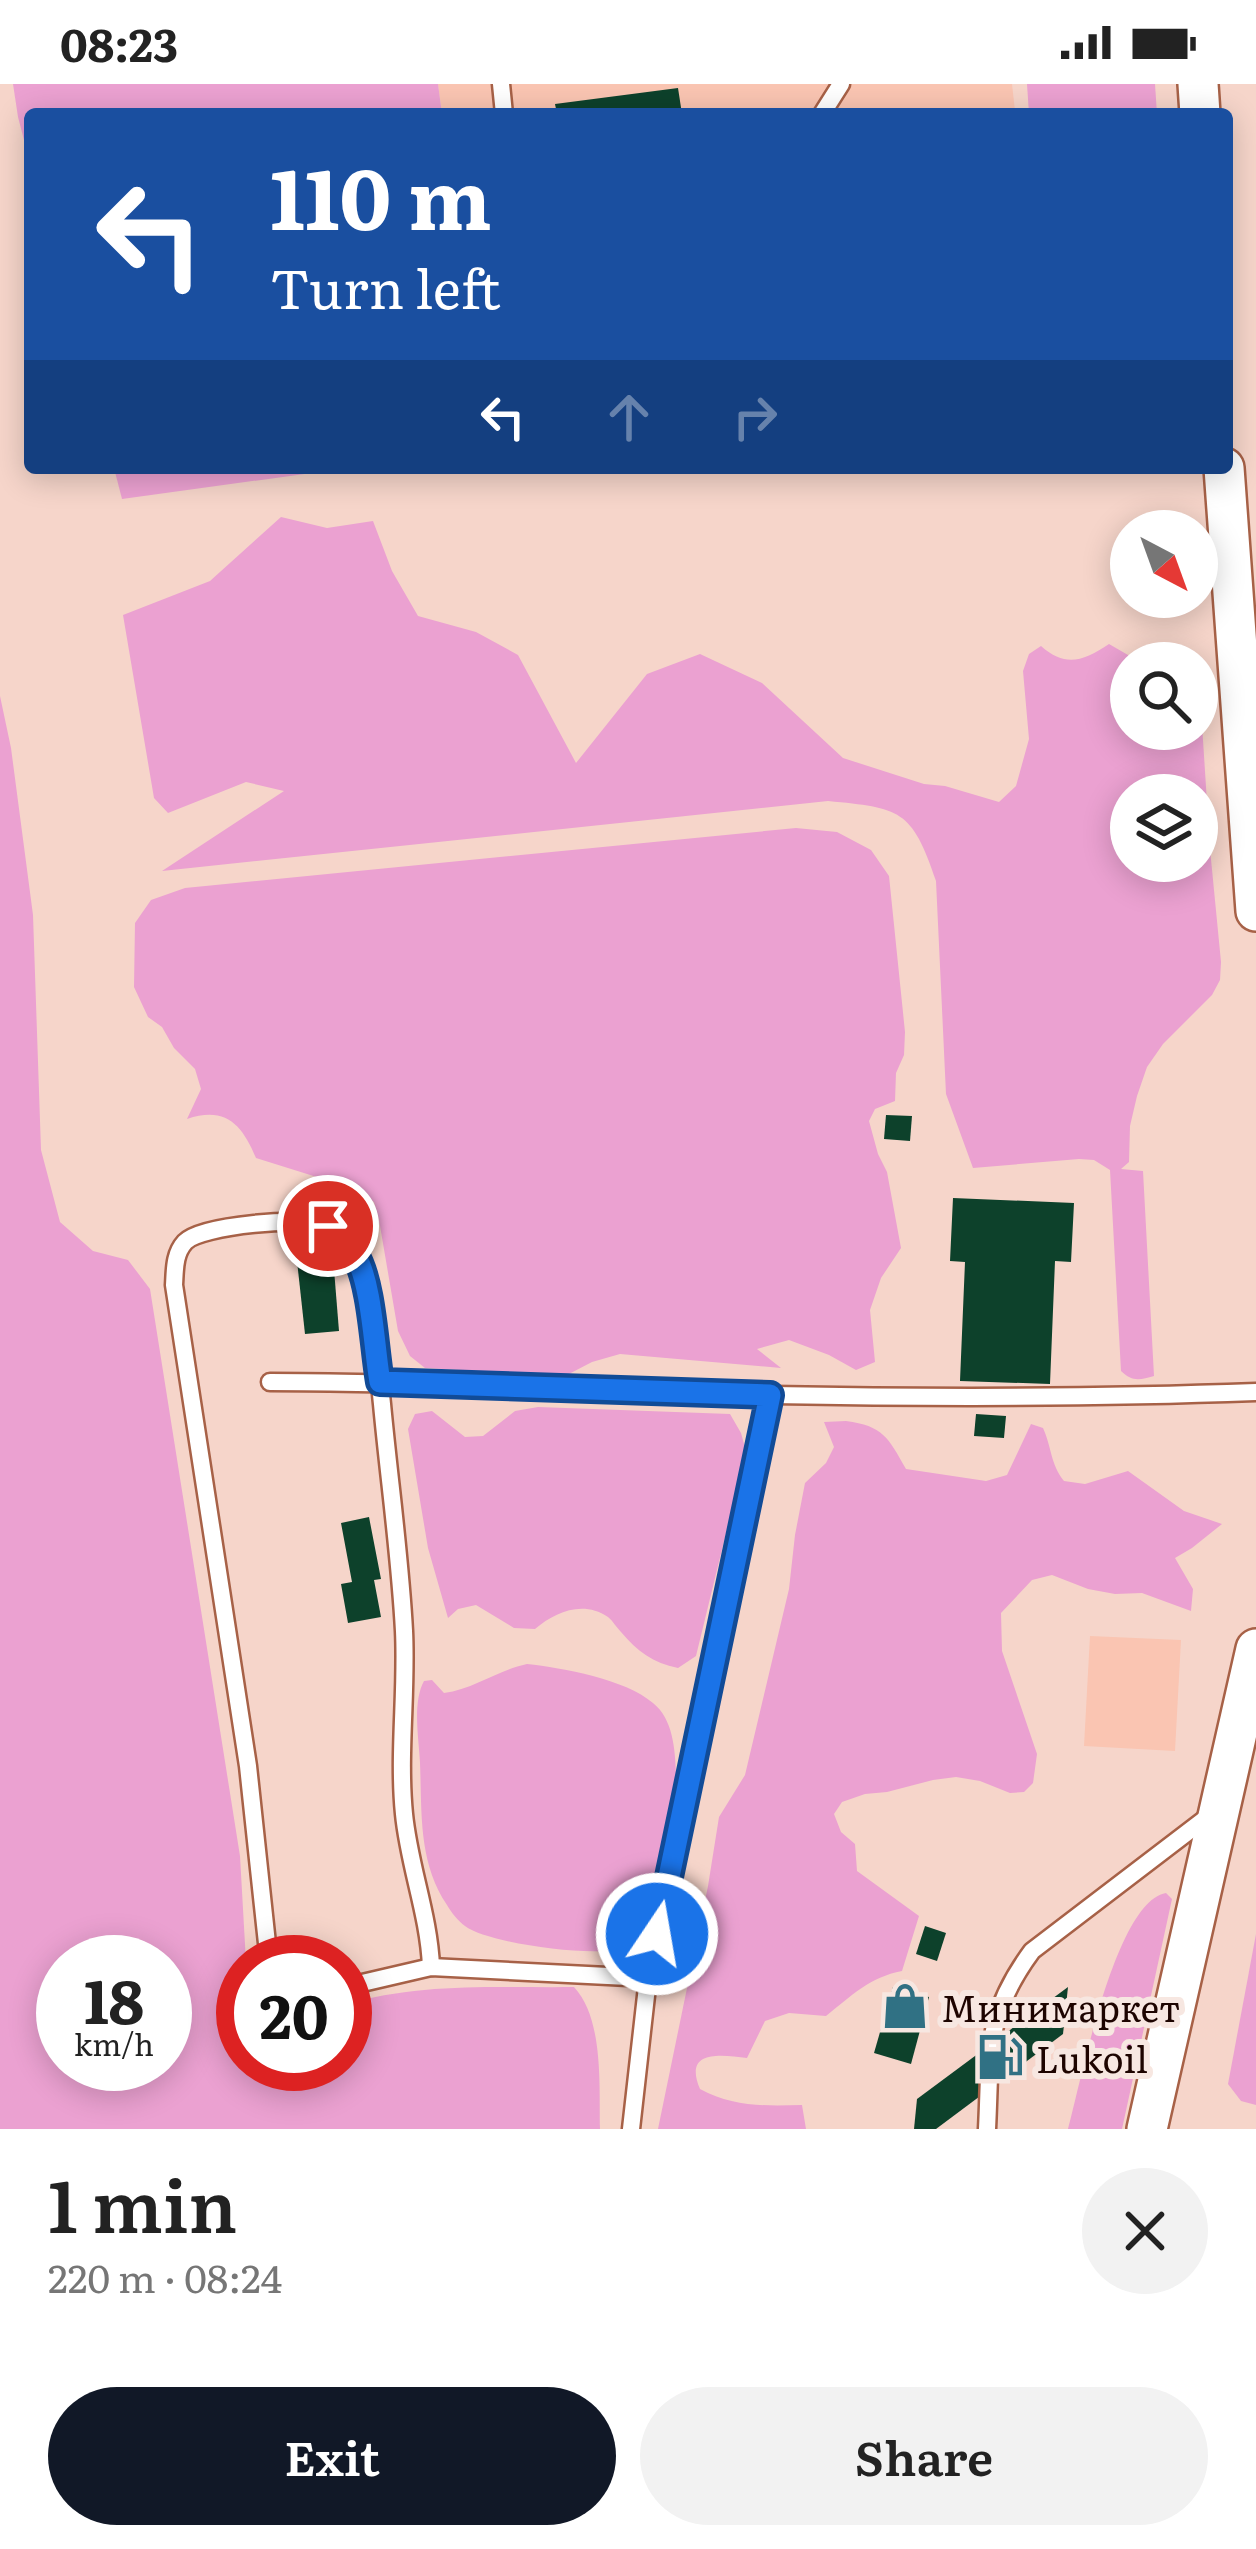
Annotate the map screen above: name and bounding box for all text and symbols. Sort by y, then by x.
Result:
text: 08:23 [60,9,178,76]
text: 110 m [270,131,492,256]
icon: left [72,156,228,312]
text: Turn left [270,245,501,326]
icon: left [470,384,536,450]
icon: ahead [596,384,662,450]
icon: right [722,384,788,450]
north arrow [1110,510,1218,618]
map controls [1110,510,1218,882]
button: search [1110,642,1218,750]
button: layers [1110,774,1218,882]
pin [277,1175,379,1277]
icon: arrive [295,1193,361,1259]
position arrow [594,1871,720,1997]
speed limit sign: 20 [216,1935,372,2091]
text: 18 [84,1953,144,2042]
place label: Минимаркет [941,1980,1180,2033]
shop icon: Минимаркет [880,1981,930,2031]
text: km/h [74,2021,154,2065]
place label: Lukoil [1036,2031,1148,2084]
fuel station icon: Lukoil [975,2032,1025,2082]
text: 1 min [48,2148,237,2255]
button: close [1082,2168,1208,2294]
text: 220 m · 08:24 [48,2247,282,2305]
button: Exit [48,2387,616,2525]
button: Share [640,2387,1208,2525]

